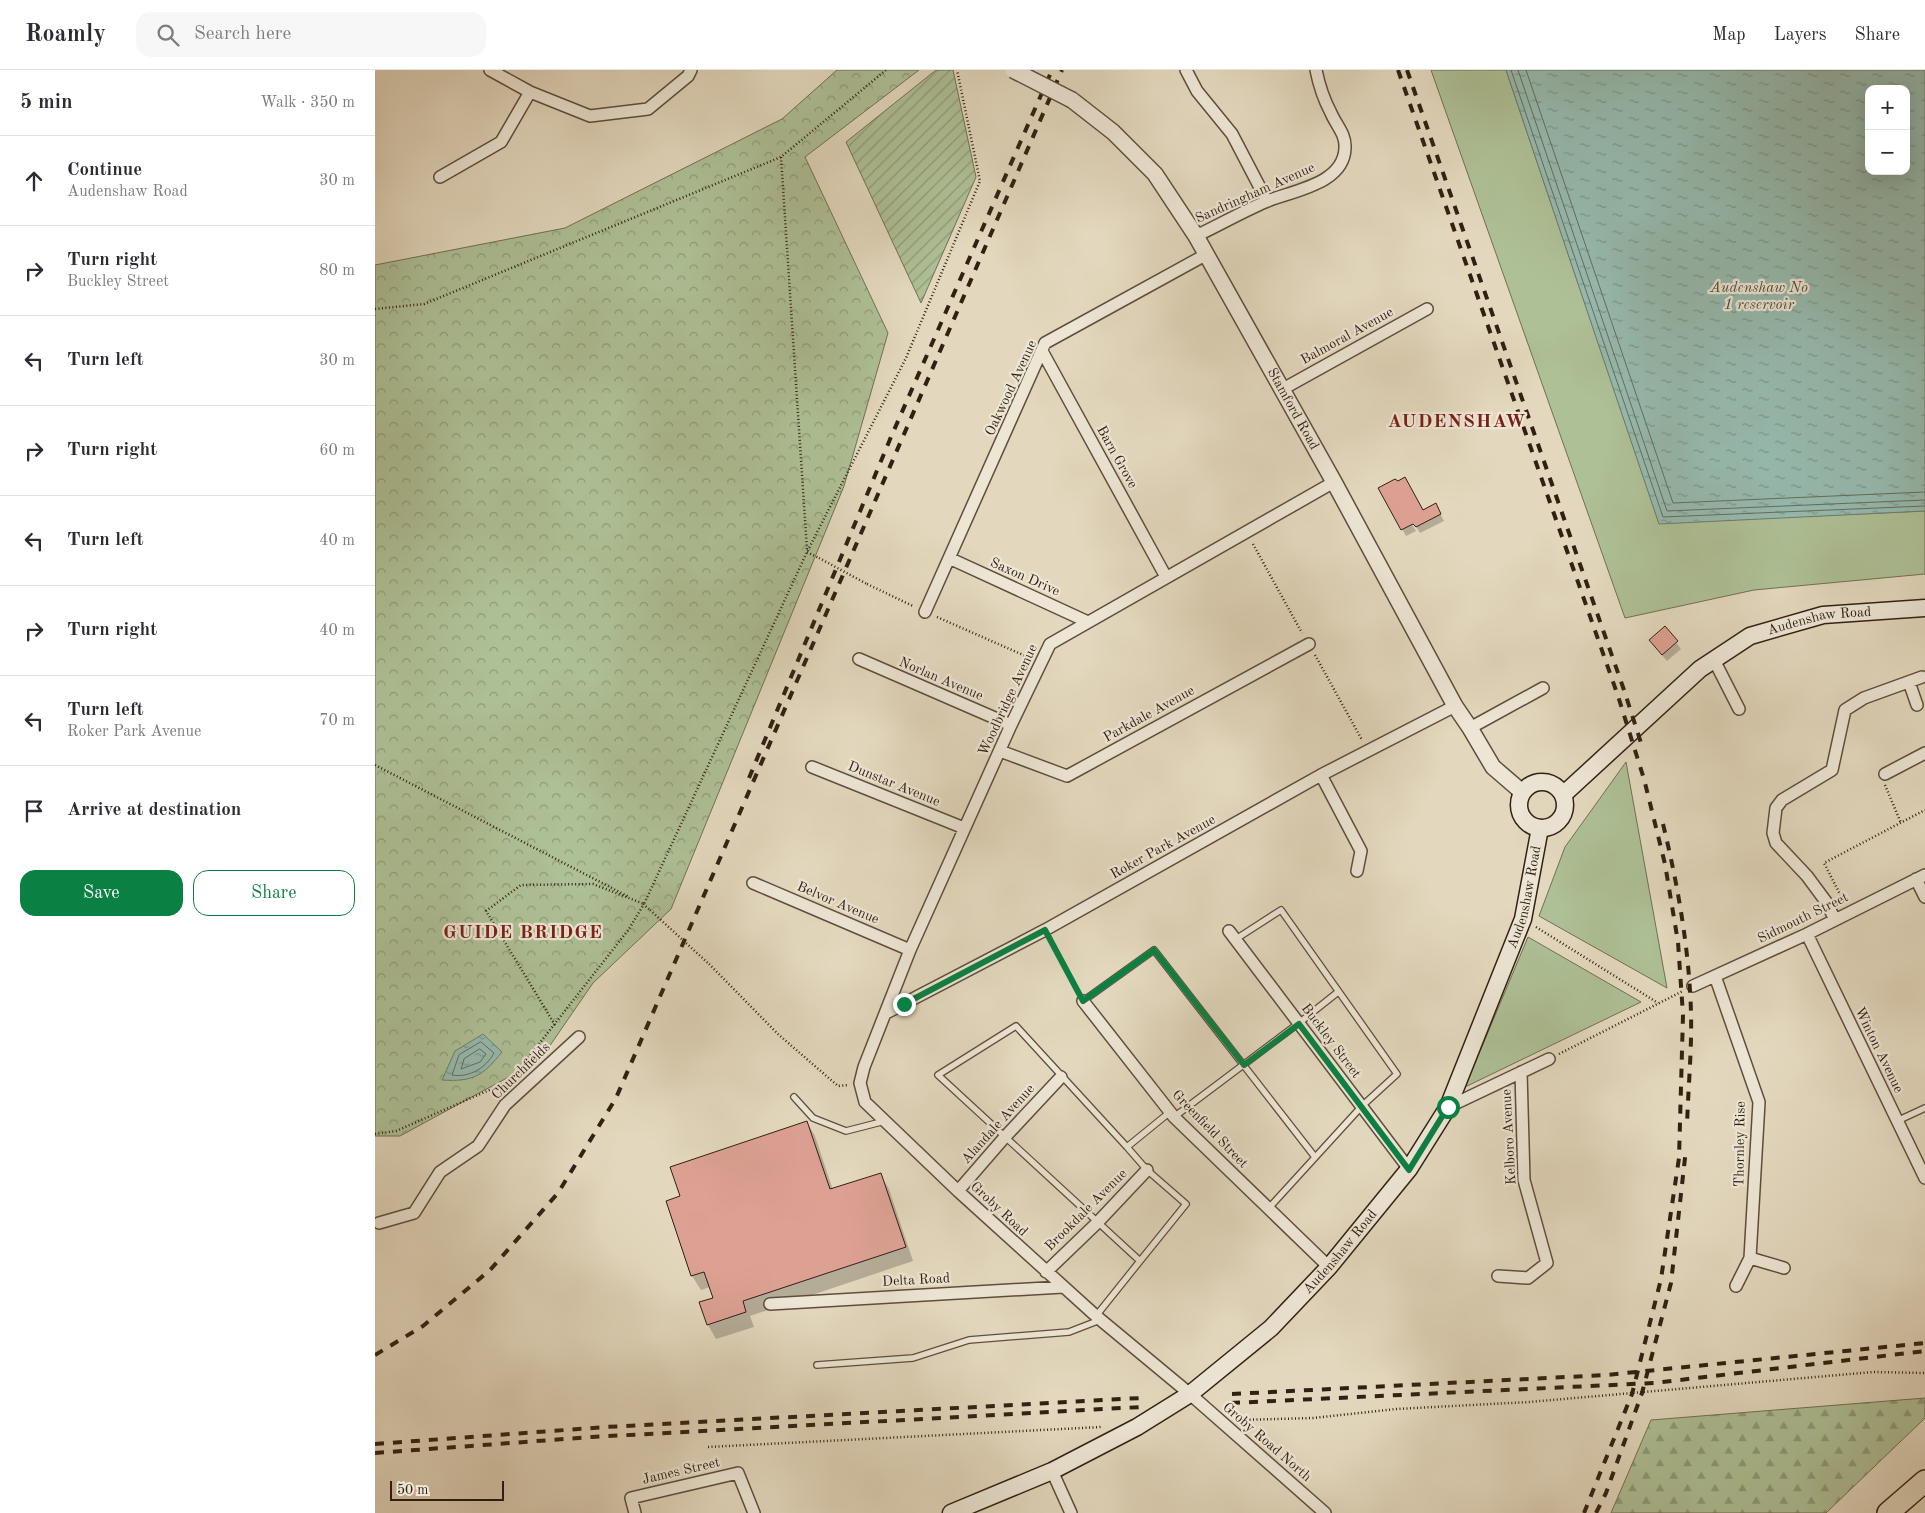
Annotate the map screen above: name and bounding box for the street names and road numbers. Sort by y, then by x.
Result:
street label: Sandringham Avenue [1193,160,1317,226]
street label: Balmoral Avenue [1298,305,1396,367]
street label: Oakwood Avenue [983,338,1039,438]
street label: Stamford Road [1265,366,1321,452]
street label: Barn Grove [1094,423,1140,491]
street label: Saxon Drive [988,555,1062,599]
street label: Audenshaw Road [1766,605,1872,638]
street label: Woodbridge Avenue [976,642,1040,758]
street label: Norlan Avenue [897,655,985,703]
street label: Parkdale Avenue [1101,683,1197,745]
street label: Dunstar Avenue [846,759,942,809]
street label: Roker Park Avenue [1108,812,1218,882]
street label: Audenshaw Road [1505,844,1544,951]
street label: Belvor Avenue [795,879,881,927]
street label: Sidmouth Street [1756,890,1851,946]
street label: Buckley Street [1299,1001,1363,1081]
street label: Winton Avenue [1852,1005,1906,1095]
street label: Churchfields [489,1040,553,1102]
street label: Alandale Avenue [959,1081,1037,1167]
street label: Greenfield Street [1169,1087,1251,1171]
street label: Kelboro Avenue [1499,1089,1519,1185]
street label: Thornley Rise [1732,1101,1748,1187]
street label: Brookdale Avenue [1042,1166,1130,1254]
street label: Groby Road [968,1179,1030,1239]
street label: Audenshaw Road [1300,1207,1380,1297]
street label: Delta Road [882,1271,950,1289]
street label: Groby Road North [1220,1400,1314,1484]
street label: James Street [641,1455,721,1487]

